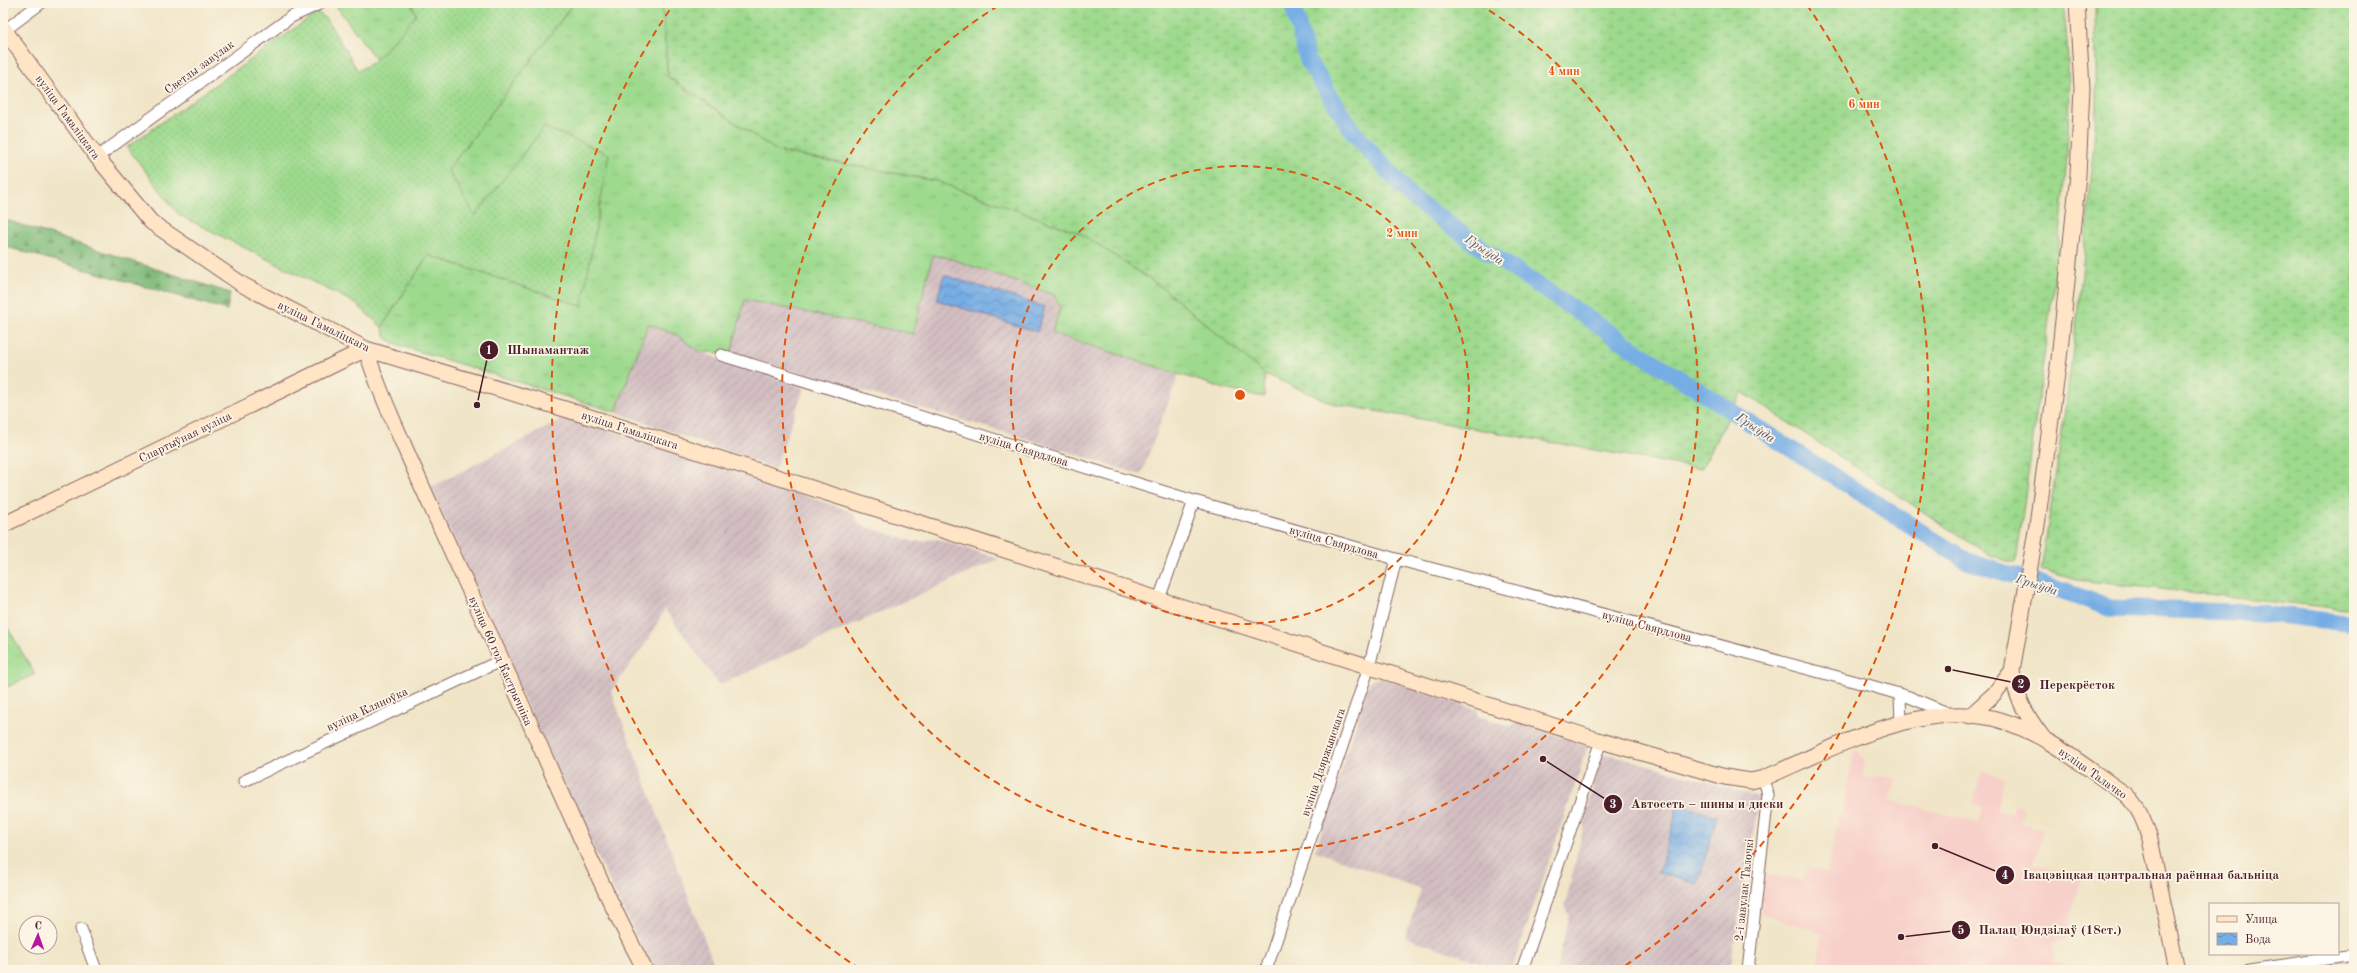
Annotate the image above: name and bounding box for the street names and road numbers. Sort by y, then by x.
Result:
street label: Светлы завулак [163,39,237,97]
street label: вуліца Гамаліцкага [33,73,103,162]
street label: вуліца Гамаліцкага [276,298,372,354]
street label: Спартыўная вуліца [137,409,234,466]
street label: вуліца Гамаліцкага [580,409,680,452]
street label: вуліца Свярдлова [978,430,1070,469]
street label: вуліца Свярдлова [1288,524,1380,561]
street label: вуліца 60 год Кастрычніка [466,595,535,728]
street label: вуліца Свярдлова [1601,608,1693,645]
street label: вуліца Кляноўка [325,685,410,734]
street label: вуліца Дзяржынскага [1299,706,1348,818]
street label: вуліца Талачко [2056,745,2129,802]
street label: 2-і завулак Талочкі [1733,838,1756,942]

